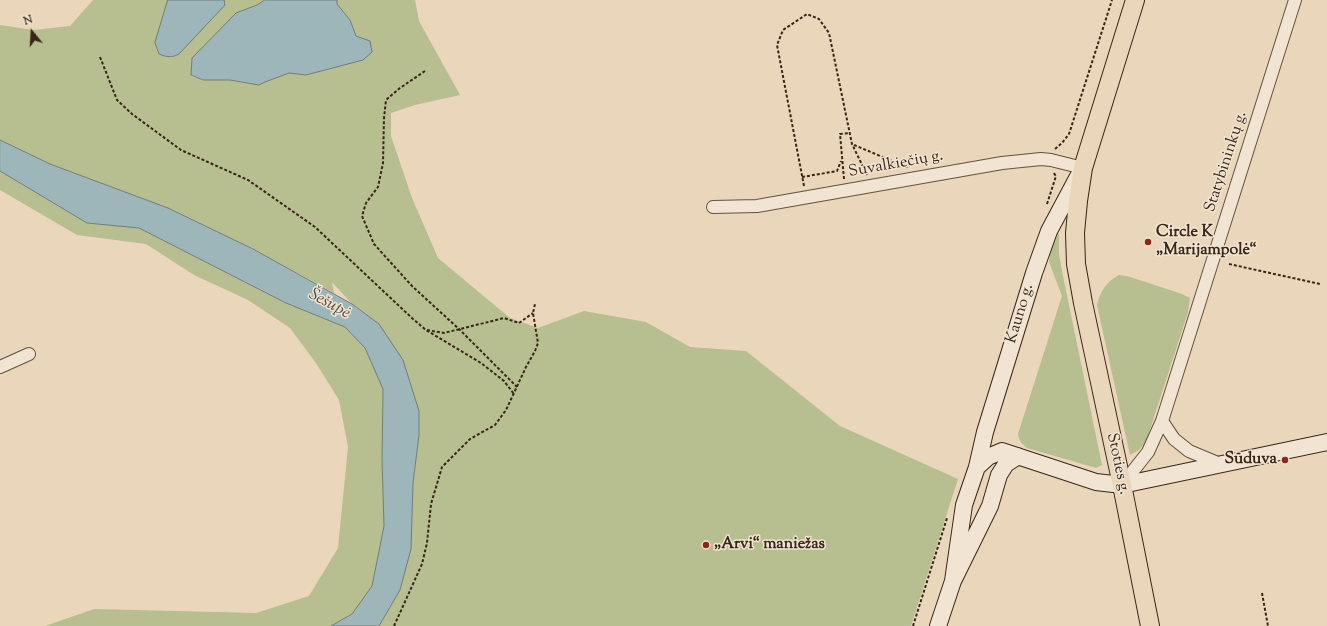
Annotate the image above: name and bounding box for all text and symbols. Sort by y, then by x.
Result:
north arrow [12,12,52,52]
text: N [22,12,35,30]
street label: Statybininkų g. [1202,109,1252,215]
street label: Suvalkiečių g. [847,147,945,183]
place label: Circle K „Marijampolė“ [1156,223,1257,261]
marker: Circle K „Marijampolė“ [1143,237,1153,247]
street label: Kauno g. [1003,282,1039,346]
water label: Šešupė [305,285,353,325]
street label: Stoties g. [1101,431,1133,497]
place label: Sūduva [1224,450,1277,470]
marker: Sūduva [1280,455,1290,465]
place label: „Arvi“ maniežas [714,535,825,555]
marker: „Arvi“ maniežas [701,540,711,550]

